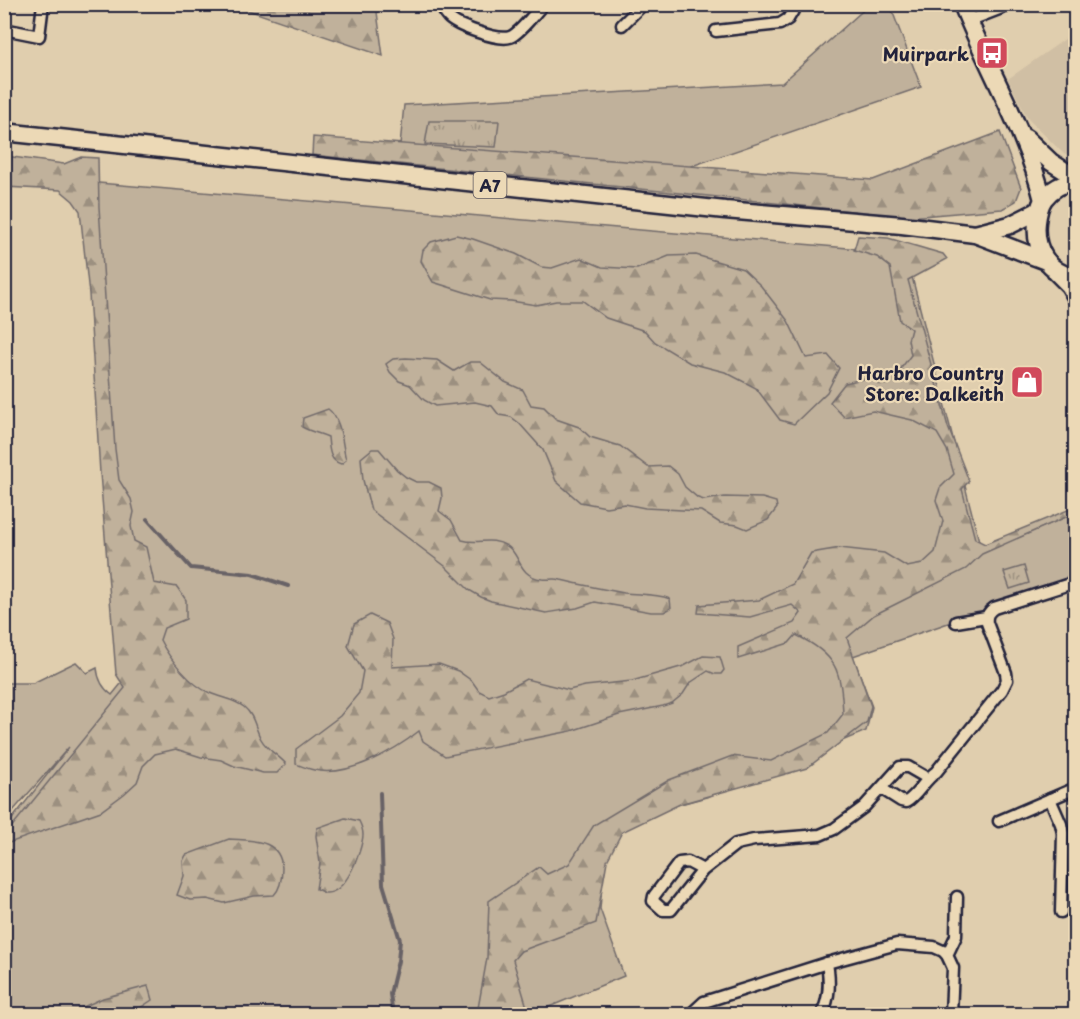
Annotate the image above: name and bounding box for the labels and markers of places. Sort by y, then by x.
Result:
bus stop icon: Muirpark [974,35,1010,71]
place label: Muirpark [883,40,969,67]
place label: Harbro Country Store: Dalkeith [857,359,1004,407]
shop icon: Harbro Country Store: Dalkeith [1009,364,1045,400]

